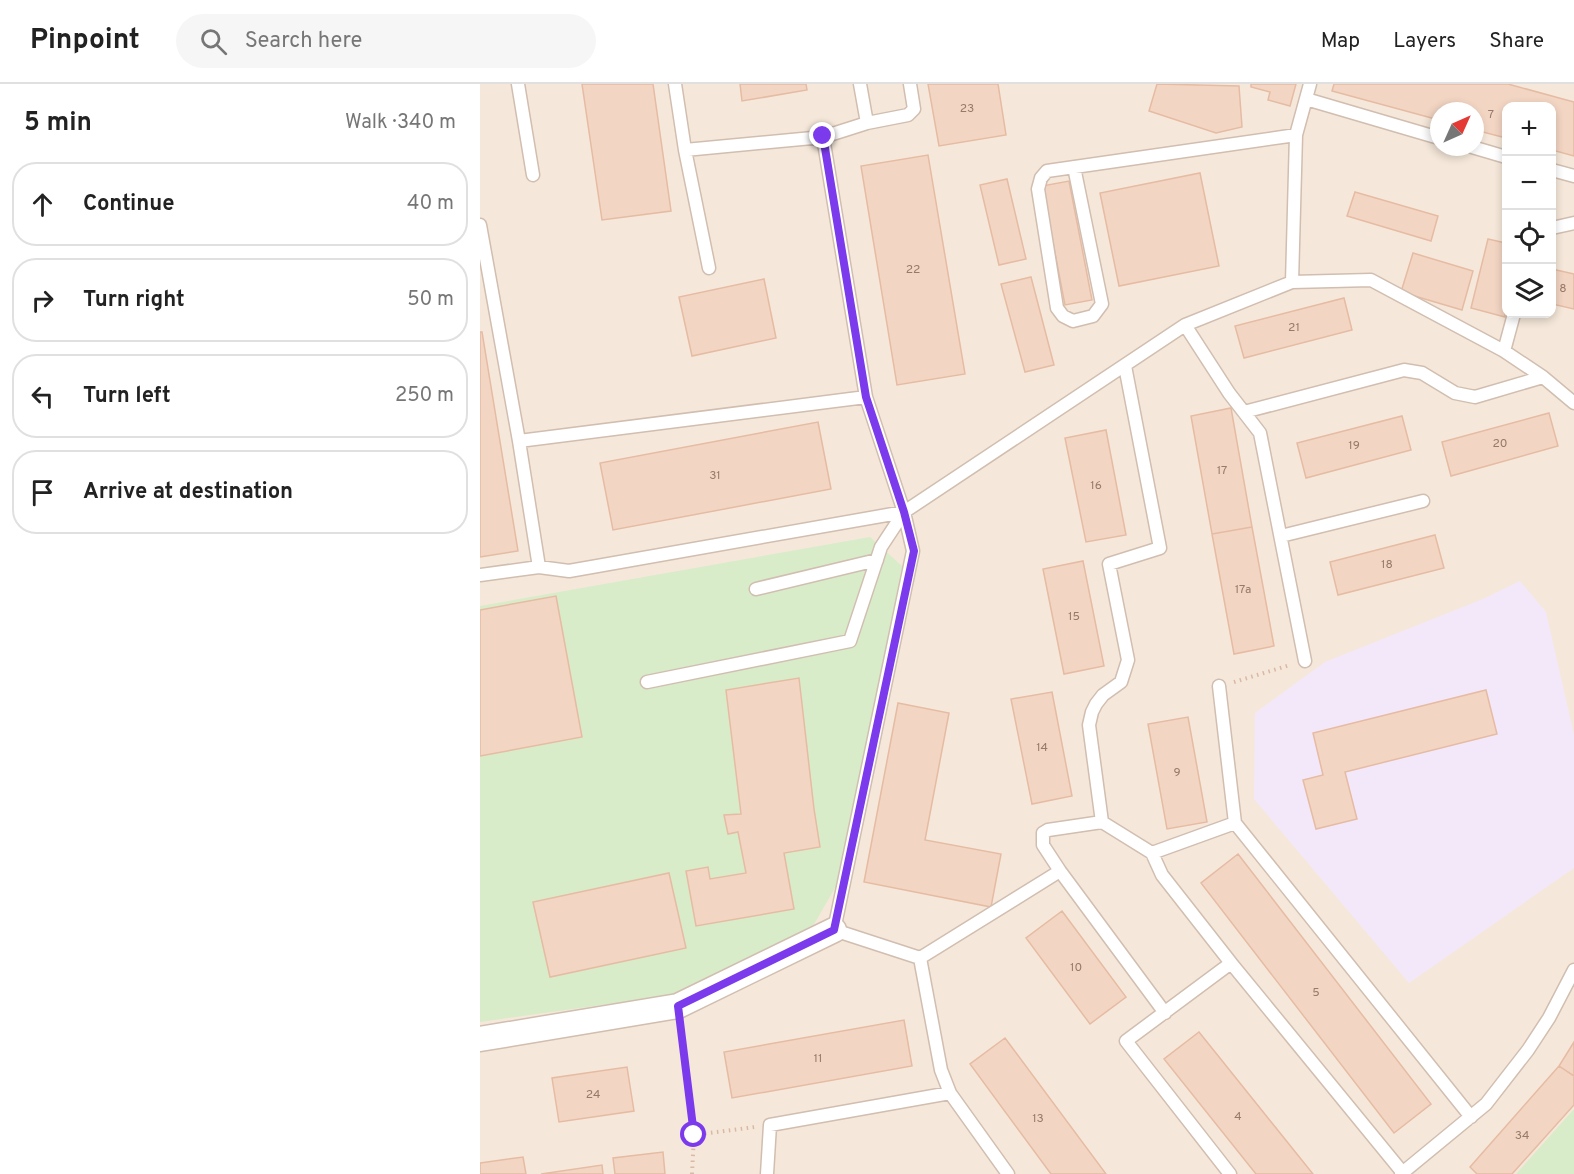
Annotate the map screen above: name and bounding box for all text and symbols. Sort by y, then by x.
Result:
search box [176,14,596,68]
text: Pinpoint [30,23,140,59]
icon: search [197,25,230,58]
text: Search here [245,28,362,55]
text: Map [1321,28,1360,55]
text: Layers [1393,28,1456,55]
text: Share [1489,28,1544,55]
house number: 23 [960,101,974,117]
north arrow [1430,102,1484,156]
map controls [1502,102,1556,318]
button: + [1502,102,1556,156]
text: 5 min [24,107,92,140]
house number: 7 [1488,107,1494,123]
text: Walk · 340 m [345,110,456,136]
route end [809,122,835,148]
button: − [1502,156,1556,210]
icon: ahead [26,188,59,221]
text: Continue [83,191,174,218]
text: 40 m [407,191,454,217]
button: locate [1502,210,1556,264]
house number: 22 [906,262,920,278]
button: layers [1502,264,1556,318]
house number: 8 [1559,281,1567,297]
icon: right [26,284,59,317]
text: Turn right [83,287,185,314]
text: 50 m [407,287,454,313]
house number: 21 [1288,320,1300,336]
icon: left [26,380,59,413]
text: Turn left [83,383,171,410]
text: 250 m [395,383,454,409]
house number: 20 [1492,436,1508,452]
house number: 19 [1348,438,1360,454]
house number: 17 [1217,463,1227,479]
house number: 31 [709,468,721,484]
icon: arrive [26,476,59,509]
house number: 16 [1090,478,1102,494]
text: Arrive at destination [83,479,293,506]
house number: 18 [1381,557,1393,573]
house number: 17а [1235,582,1251,598]
house number: 15 [1068,609,1080,625]
house number: 14 [1036,740,1048,756]
house number: 9 [1173,765,1181,781]
house number: 10 [1070,960,1082,976]
house number: 5 [1312,985,1320,1001]
house number: 11 [814,1051,822,1067]
house number: 24 [586,1087,600,1103]
house number: 4 [1234,1109,1242,1125]
house number: 13 [1032,1111,1044,1127]
route start [680,1121,706,1147]
house number: 34 [1515,1128,1529,1144]

